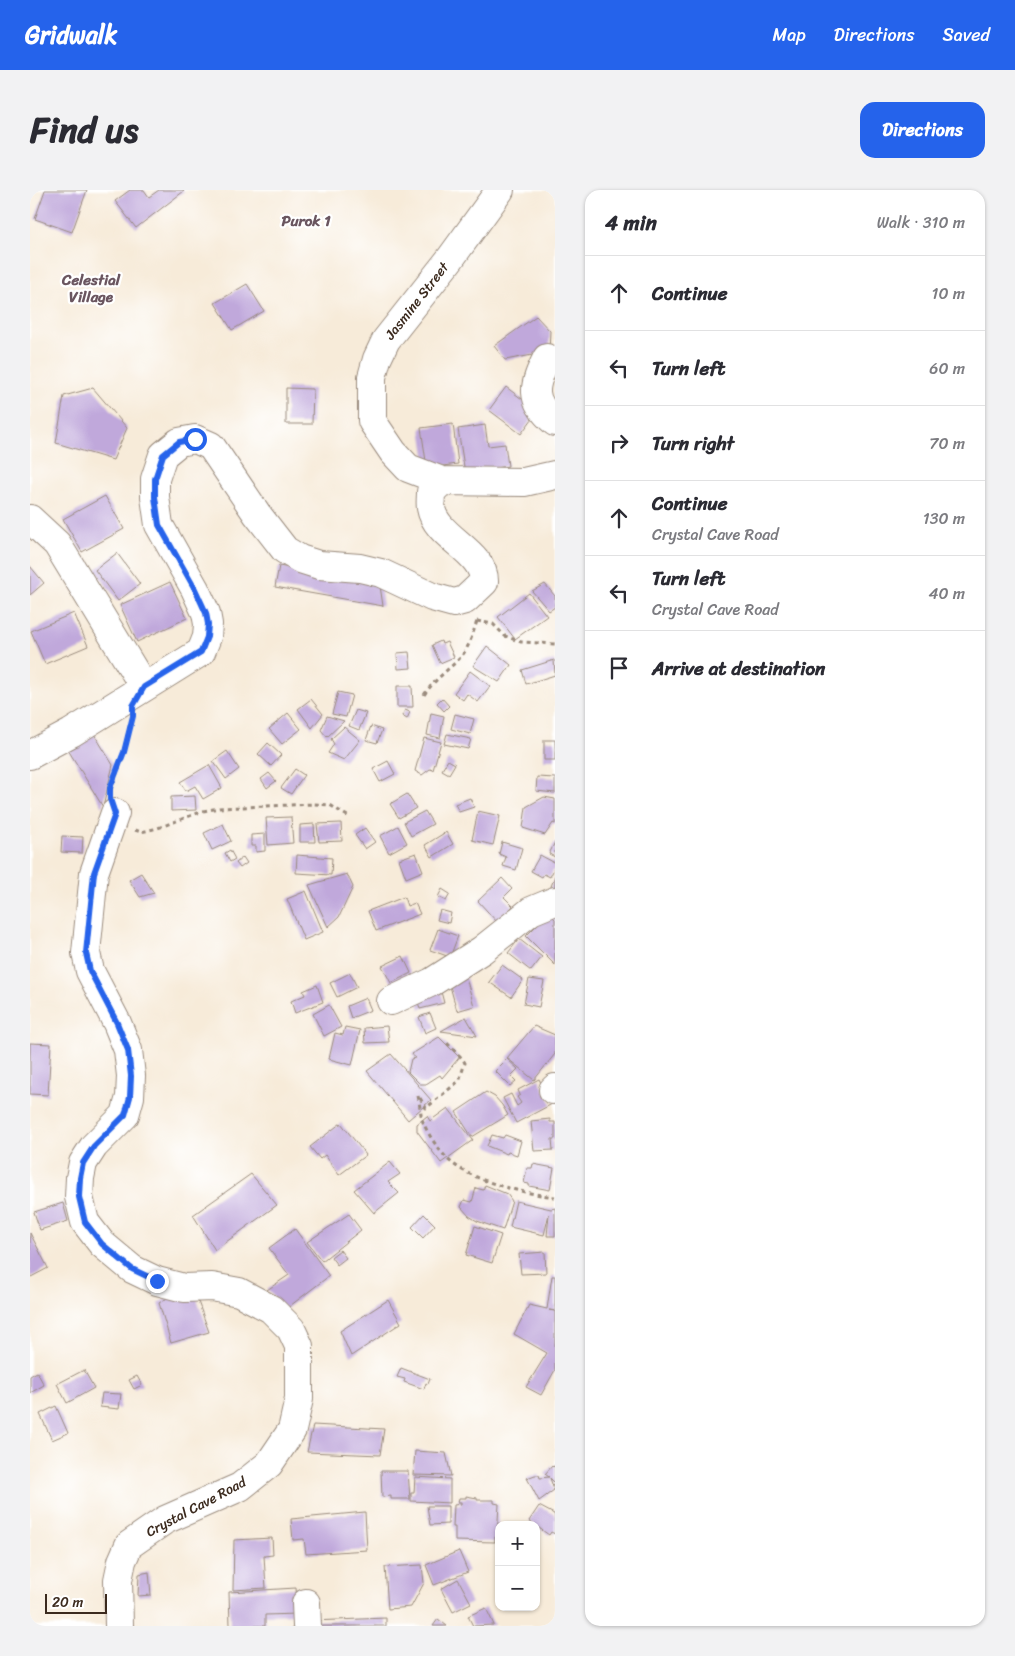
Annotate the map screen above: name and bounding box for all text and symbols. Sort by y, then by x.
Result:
text: Gridwalk [25,14,117,56]
text: Map [773,19,806,51]
text: Directions [834,19,915,51]
text: Saved [943,19,990,51]
text: Find us [30,99,138,161]
button: Directions [860,102,985,158]
text: 4 min [605,204,657,242]
district label: Purok 1 [281,208,331,234]
text: Walk · 310 m [877,208,965,237]
street label: Jasmine Street [378,255,456,346]
district label: Celestial Village [61,267,121,310]
text: Continue [652,277,728,310]
icon: ahead [605,279,633,307]
text: 10 m [932,279,965,308]
text: Turn left [652,352,725,385]
icon: left [605,354,633,382]
text: 60 m [929,354,965,383]
text: Turn right [652,427,734,460]
route start [184,428,207,451]
icon: right [605,429,633,457]
text: 70 m [929,429,965,458]
text: Continue [652,487,728,520]
icon: ahead [605,504,633,532]
text: 130 m [923,504,965,533]
text: Crystal Cave Road [652,520,779,549]
text: Turn left [652,562,725,595]
icon: left [605,579,633,607]
text: 40 m [928,579,965,608]
text: Crystal Cave Road [652,595,779,624]
text: Arrive at destination [652,652,825,685]
icon: arrive [605,654,633,682]
route end [146,1270,169,1293]
street label: Crystal Cave Road [141,1469,252,1544]
map controls [495,1521,540,1611]
button: + [495,1521,540,1566]
button: − [495,1566,540,1611]
text: 20 m [52,1590,83,1615]
scale bar [45,1591,108,1614]

